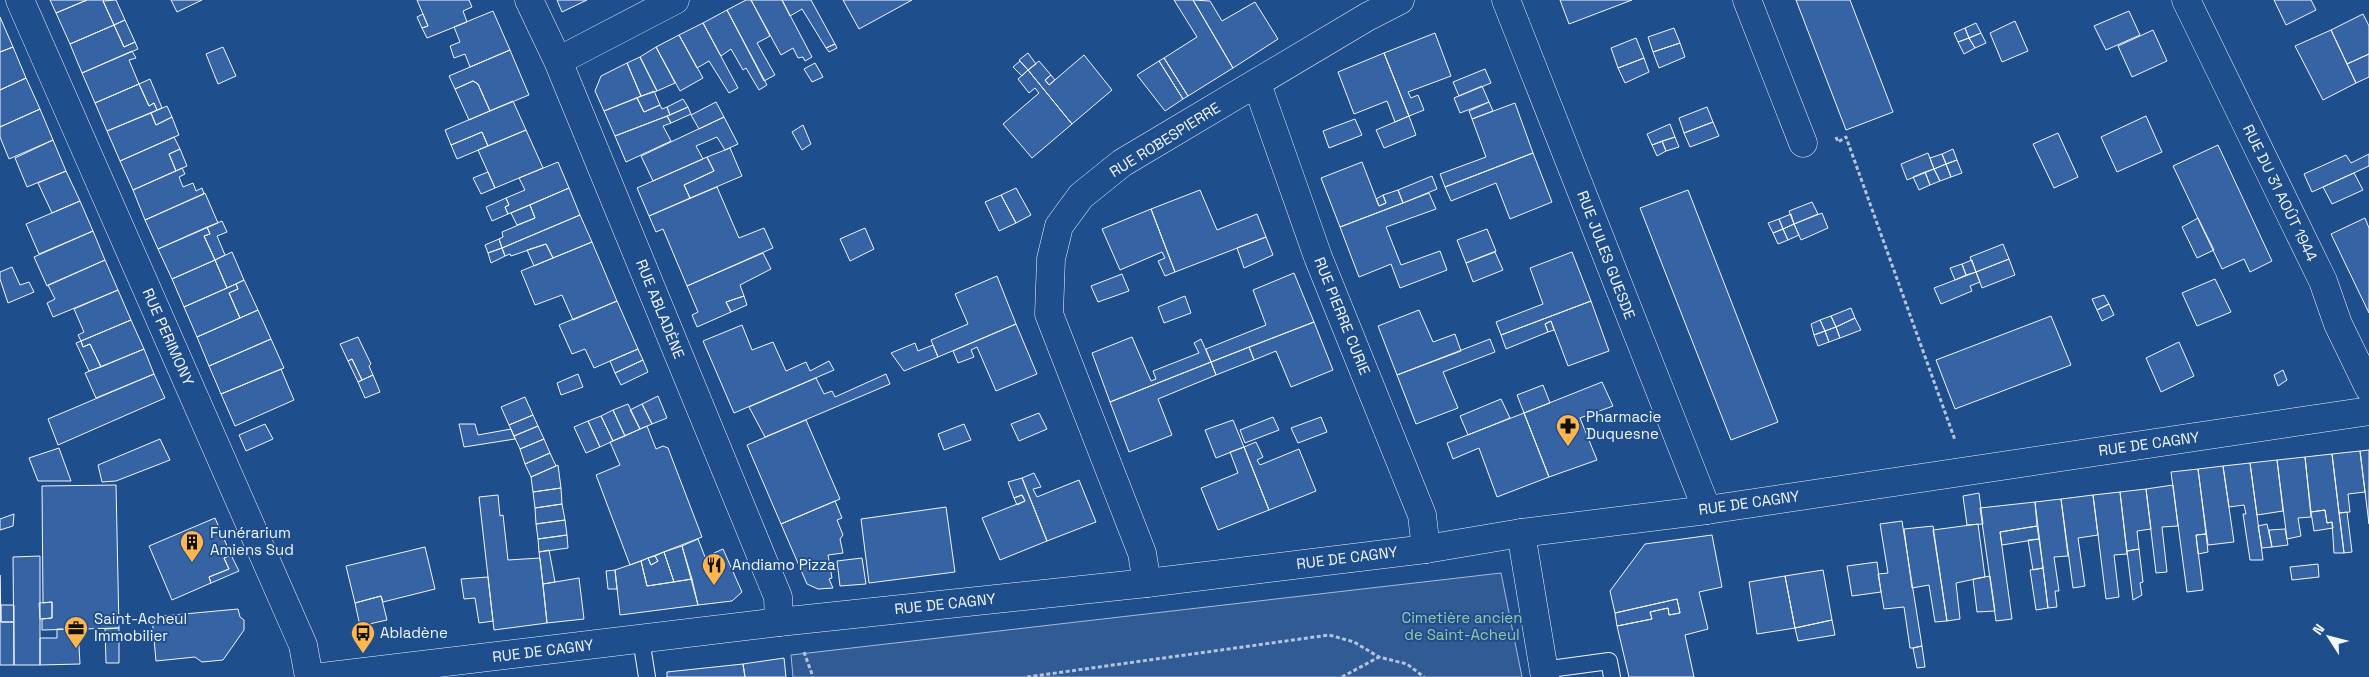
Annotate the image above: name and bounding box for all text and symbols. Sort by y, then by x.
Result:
street label: RUE ROBESPIERRE [1106,98,1224,181]
street label: RUE DU 31 AOÛT 1944 [2239,121,2322,264]
street label: RUE JULES GUESDE [1573,188,1640,322]
street label: RUE PIERRE CURIE [1310,254,1375,377]
street label: RUE ABLADÈNE [632,256,689,361]
street label: RUE PERIMONY [139,285,198,388]
place label: Pharmacie Duquesne [1586,407,1661,443]
pharmacy icon: Pharmacie Duquesne [1555,413,1581,447]
street label: RUE DE CAGNY [2097,427,2201,460]
street label: RUE DE CAGNY [1697,486,1801,519]
place label: Funérarium Amiens Sud [210,523,294,559]
building icon: Funérarium Amiens Sud [179,529,205,563]
street label: RUE DE CAGNY [1295,542,1399,573]
restaurant icon: Andiamo Pizza [701,552,727,586]
place label: Andiamo Pizza [732,555,836,574]
street label: RUE DE CAGNY [893,589,997,618]
park label: Cimetière ancien de Saint-Acheul [1402,608,1522,644]
place label: Saint-Acheul Immobilier [94,609,187,645]
north arrow [2304,612,2354,662]
office icon: Saint-Acheul Immobilier [63,615,89,649]
bus stop icon: Abladène [350,620,376,654]
text: N [2308,620,2329,638]
place label: Abladène [380,623,448,642]
street label: RUE DE CAGNY [491,635,595,666]

